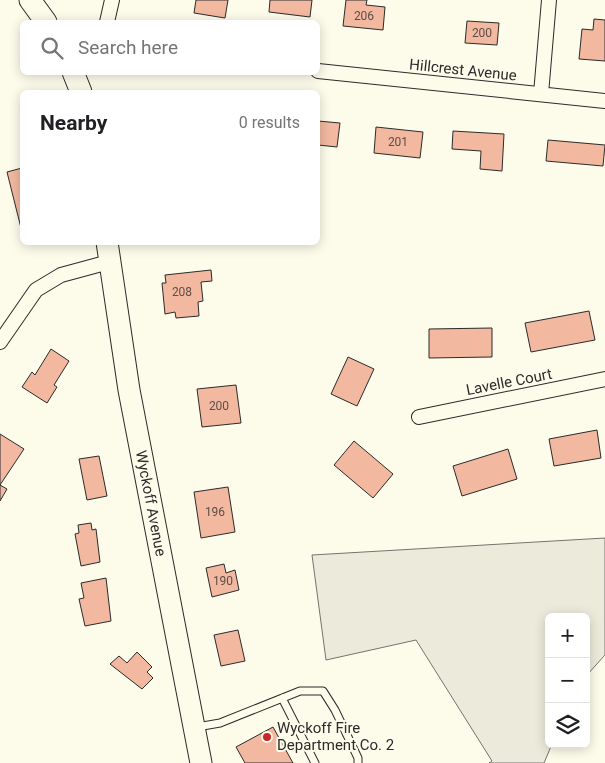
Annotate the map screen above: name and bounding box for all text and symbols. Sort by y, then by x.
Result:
house number: 206 [354,9,374,23]
search box [20,20,320,75]
house number: 200 [472,26,492,40]
icon: search [38,34,66,62]
text: Search here [78,36,178,59]
street label: Hillcrest Avenue [408,55,518,85]
text: Nearby [40,111,107,135]
text: 0 results [239,113,300,132]
house number: 201 [388,135,408,149]
house number: 208 [172,285,192,299]
street label: Lavelle Court [464,365,554,399]
house number: 200 [209,399,229,413]
street label: Wyckoff Avenue [132,449,170,558]
house number: 196 [205,505,225,519]
house number: 190 [213,574,233,588]
map controls [545,613,590,748]
button: + [545,613,590,658]
button: − [545,658,590,703]
button: layers [545,703,590,748]
place label: Wyckoff Fire Department Co. 2 [277,719,394,754]
marker: Wyckoff Fire Department Co. 2 [261,731,273,743]

